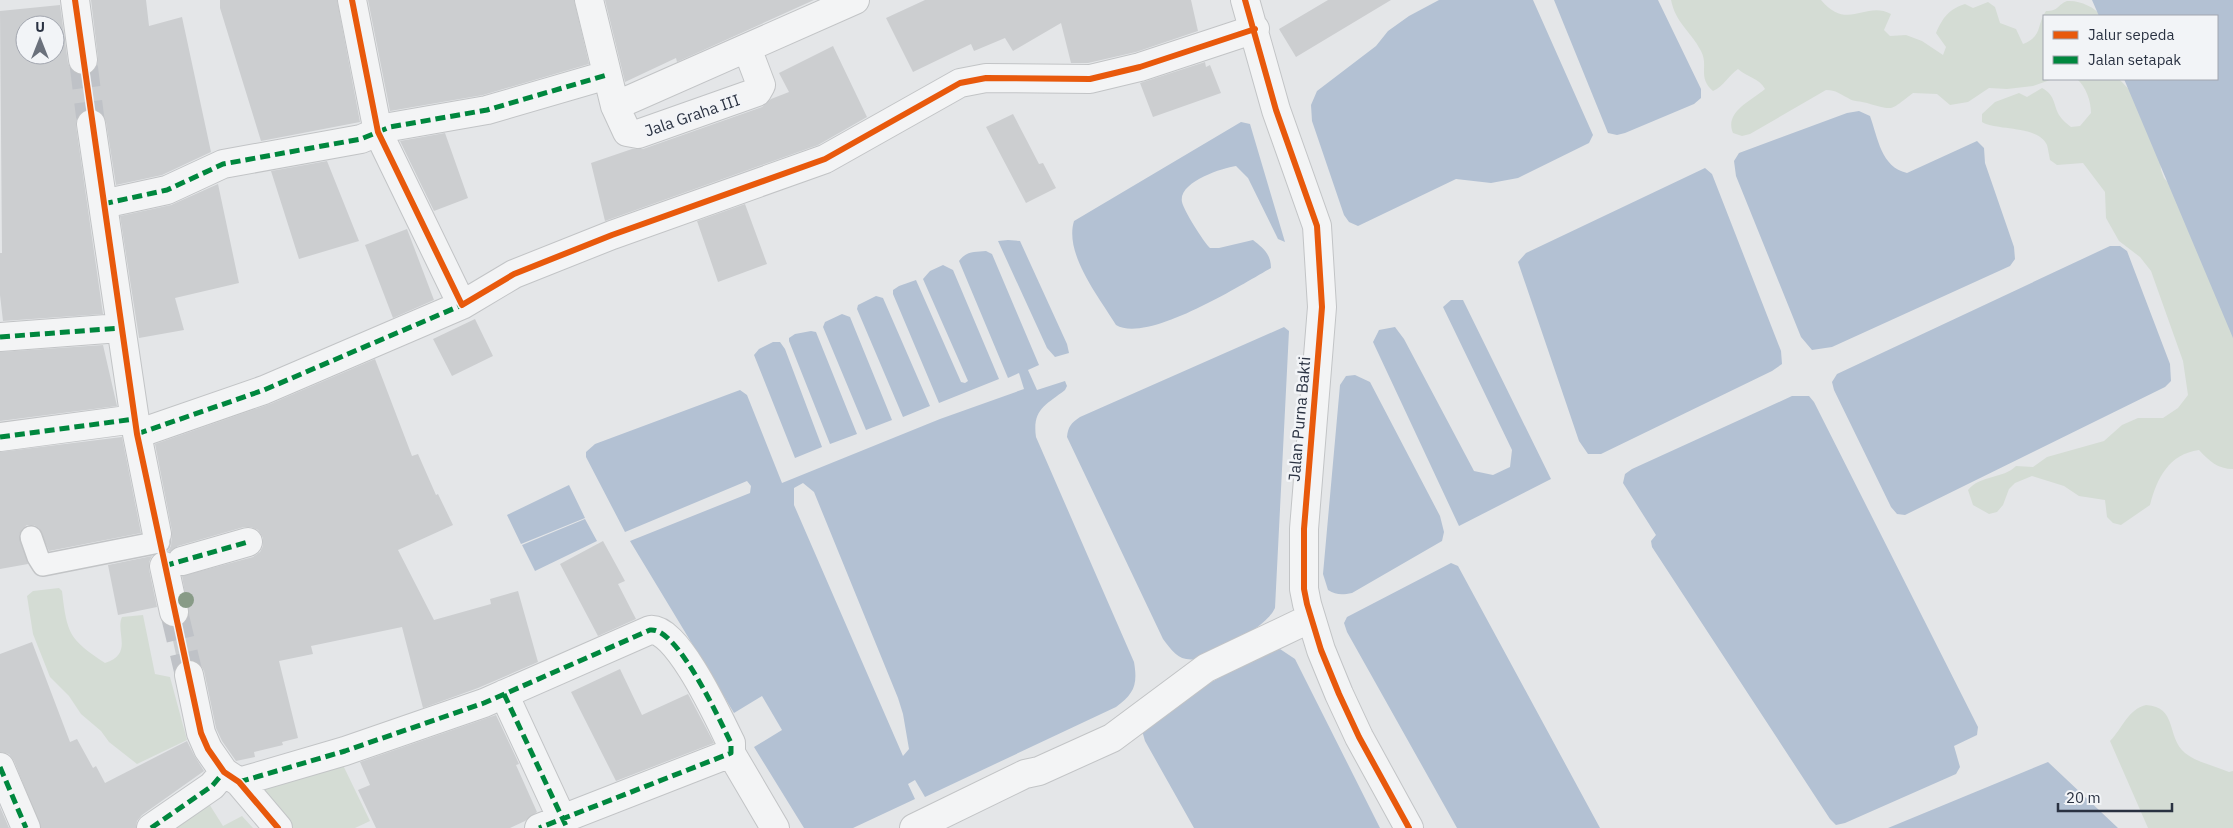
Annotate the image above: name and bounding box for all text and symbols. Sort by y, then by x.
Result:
north arrow [15,15,65,65]
legend [2043,15,2218,80]
text: U [35,18,45,36]
text: Jalur sepeda [2088,25,2175,44]
text: Jalan setapak [2088,50,2181,69]
street label: Jala Graha III [642,89,742,141]
street label: Jalan Purna Bakti [1284,356,1314,482]
scale bar [2058,780,2172,812]
text: 20 m [2066,788,2101,807]

